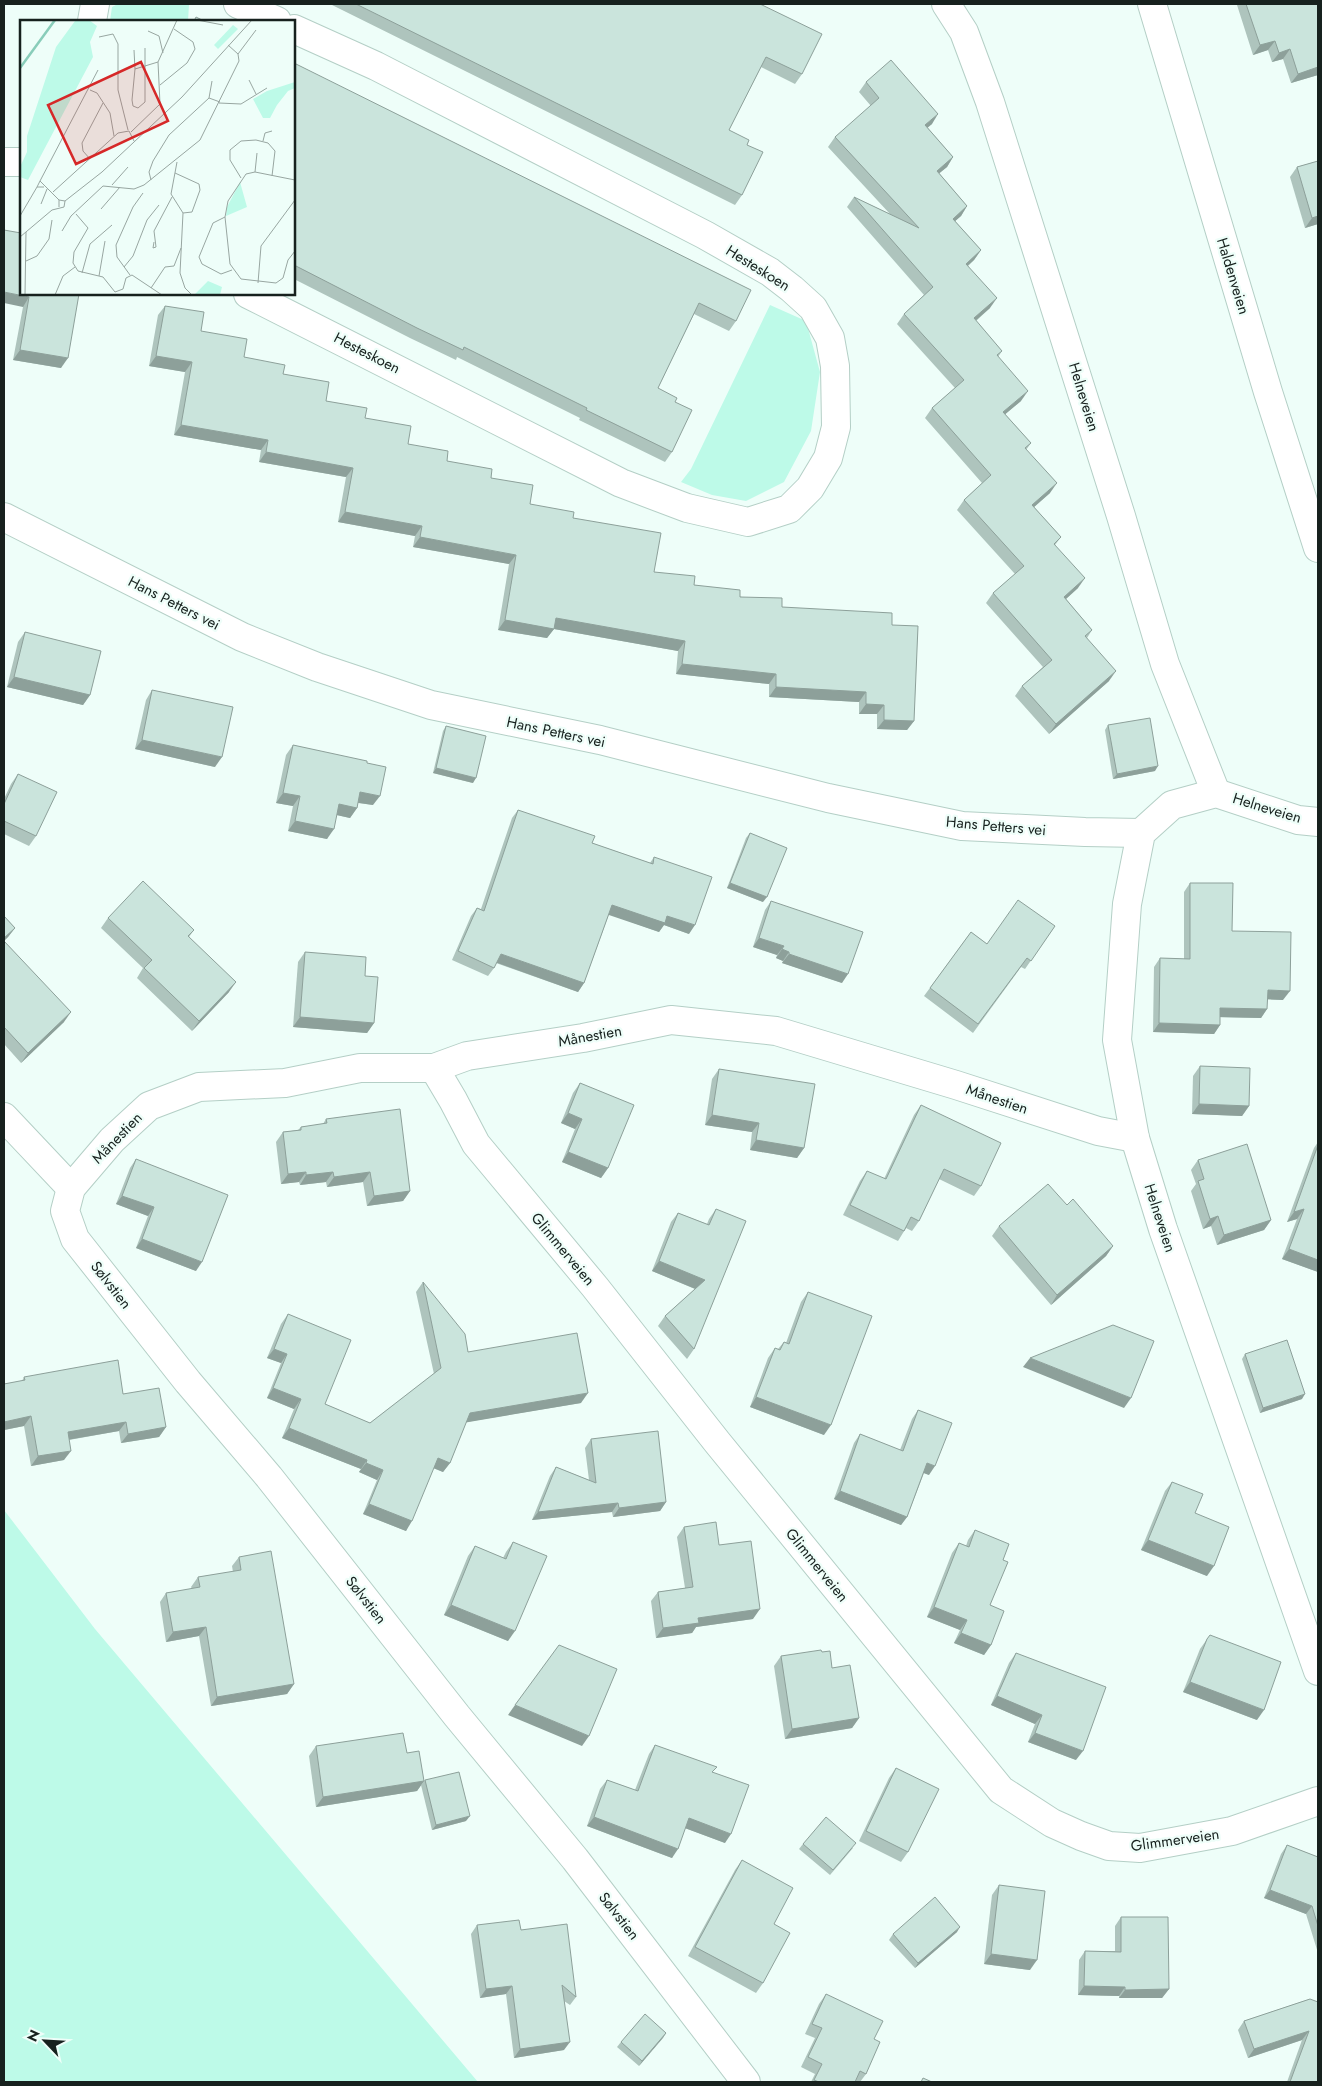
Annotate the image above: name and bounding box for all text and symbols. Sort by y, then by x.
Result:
inset map [20,20,295,295]
street label: Haldenveien [1211,235,1255,317]
street label: Hesteskoen [722,240,794,296]
street label: Hesteskoen [330,327,404,379]
street label: Helneveien [1063,360,1105,434]
street label: Hans Petters vei [124,570,224,636]
street label: Hans Petters vei [505,711,607,753]
street label: Helneveien [1230,787,1304,829]
street label: Hans Petters vei [945,811,1047,841]
street label: Månestien [556,1020,624,1052]
street label: Månestien [963,1078,1031,1120]
street label: Månestien [87,1107,147,1169]
street label: Helneveien [1139,1181,1181,1255]
street label: Glimmerveien [526,1208,600,1290]
street label: Sølvstien [85,1256,137,1314]
street label: Glimmerveien [780,1523,854,1607]
street label: Sølvstien [340,1571,392,1629]
street label: Glimmerveien [1129,1823,1221,1857]
street label: Sølvstien [593,1887,645,1945]
north arrow [20,2016,70,2066]
text: N [22,2026,45,2045]

